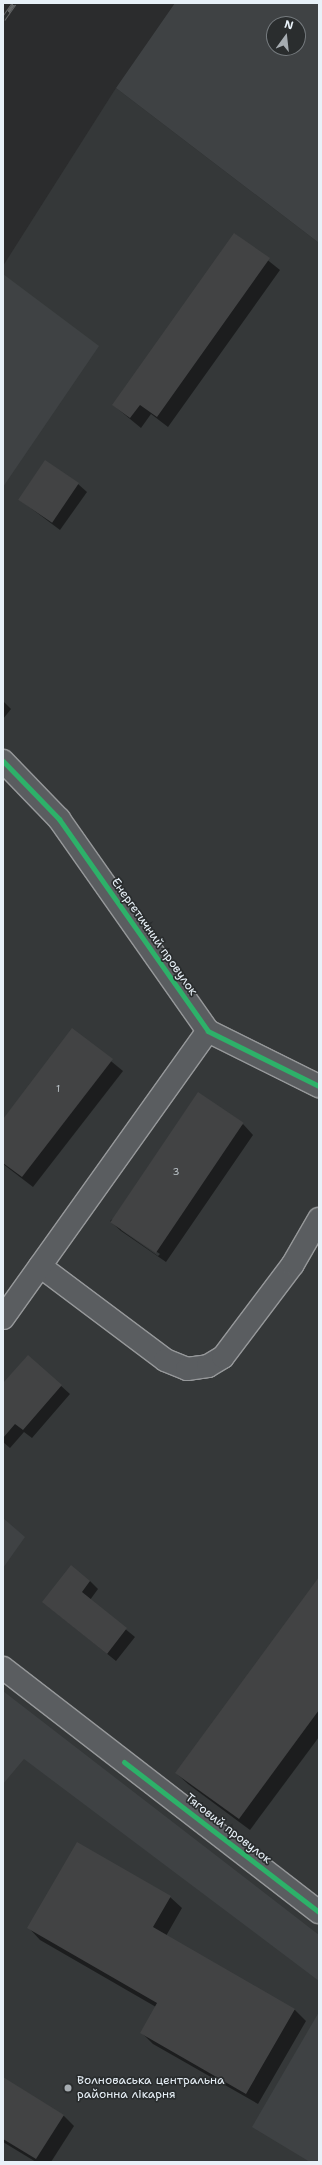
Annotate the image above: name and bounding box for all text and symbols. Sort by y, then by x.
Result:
north arrow [266,16,306,56]
text: N [283,17,295,33]
street label: Енергетичний провулок [108,876,200,998]
house number: 1 [56,1083,60,1095]
house number: 3 [173,1166,179,1178]
street label: Тяговий провулок [182,1791,274,1867]
place label: Волноваська центральна районна лікарня [77,2074,224,2102]
marker: Волноваська центральна районна лікарня [62,2082,74,2094]

